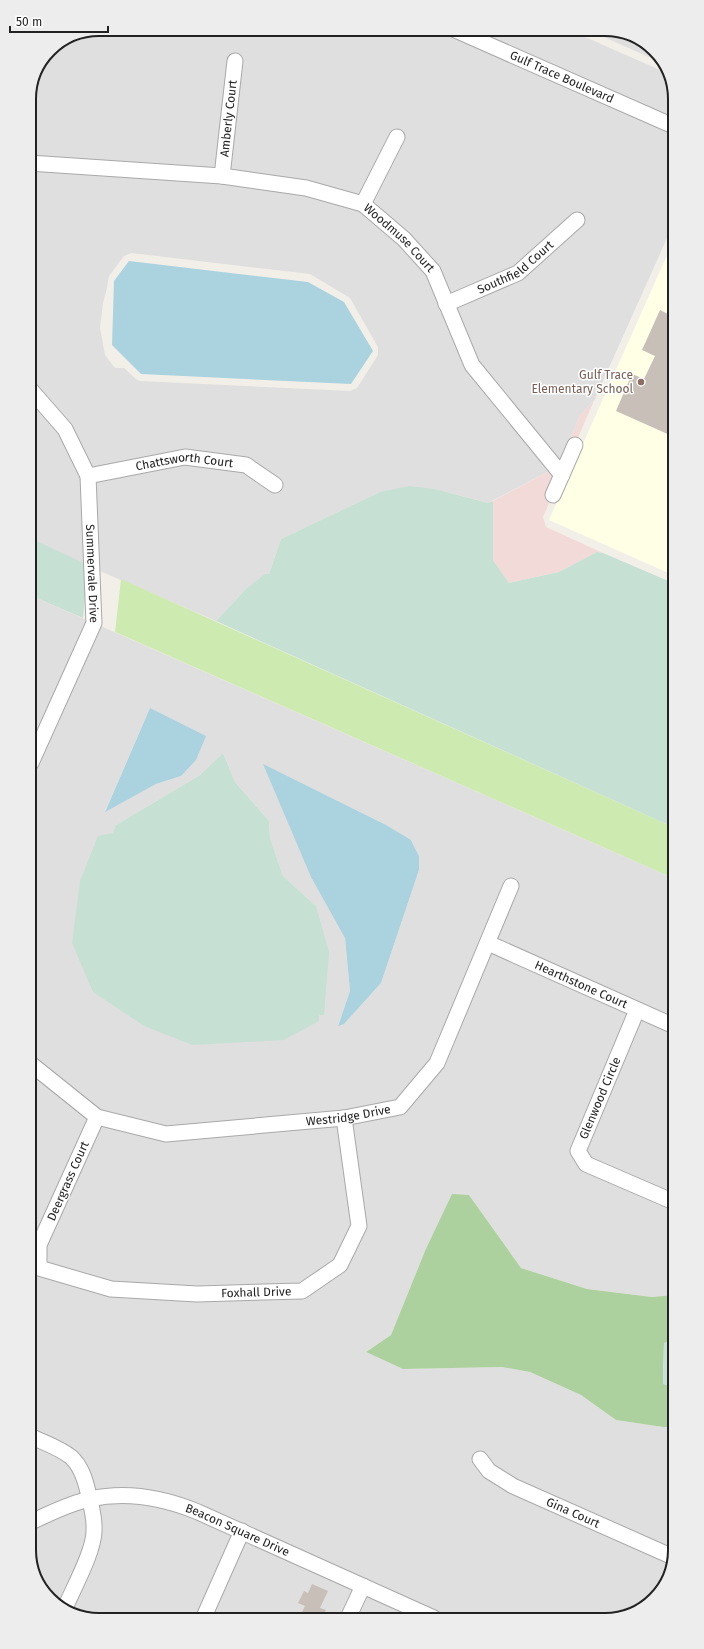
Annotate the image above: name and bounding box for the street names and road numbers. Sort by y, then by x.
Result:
street label: Gulf Trace Boulevard [508,48,616,106]
street label: Amberly Court [217,78,240,158]
street label: Woodmuse Court [361,201,438,275]
street label: Southfield Court [475,237,557,297]
street label: Chattsworth Court [134,450,235,474]
street label: Summervale Drive [83,524,101,623]
street label: Hearthstone Court [533,958,630,1012]
street label: Glenwood Circle [576,1055,624,1141]
street label: Westridge Drive [305,1102,392,1128]
street label: Deergrass Court [44,1138,92,1223]
street label: Foxhall Drive [221,1284,292,1300]
street label: Gina Court [544,1495,603,1531]
street label: Beacon Square Drive [184,1501,292,1559]

